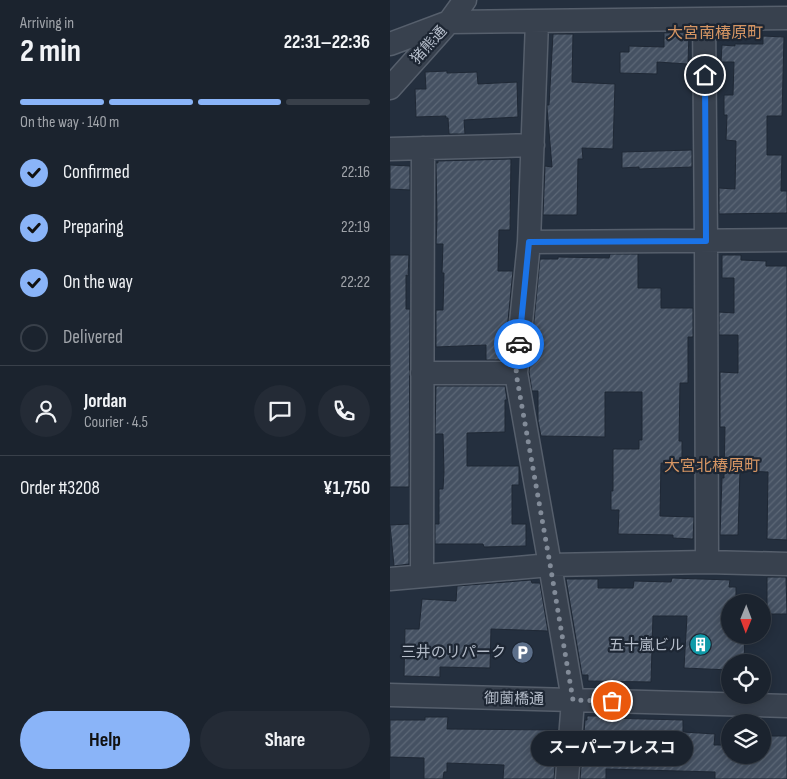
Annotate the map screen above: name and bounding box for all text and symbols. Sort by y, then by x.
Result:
text: Arriving in [20,14,74,33]
street label: 猪熊通 [407,22,451,68]
district label: 大宮南椿原町 [667,24,763,43]
text: 22:31–22:36 [284,31,370,54]
text: 2 min [20,32,81,71]
pin [684,54,726,96]
icon: home [691,61,719,89]
text: On the way · 140 m [20,113,119,132]
icon: check [20,159,48,187]
text: Confirmed [63,161,130,184]
text: 22:16 [341,163,370,182]
icon: check [20,214,48,242]
text: Preparing [63,216,124,239]
text: 22:19 [341,218,370,237]
icon: check [20,269,48,297]
text: On the way [63,271,133,294]
text: 22:22 [341,273,370,292]
courier [494,319,544,369]
text: Delivered [63,326,123,349]
icon: car [505,330,533,358]
button: person [20,385,72,437]
button: chat [254,385,306,437]
button: phone [318,385,370,437]
text: Jordan [84,390,127,413]
text: Courier · 4.5 [84,413,148,432]
district label: 大宮北椿原町 [664,457,760,476]
text: Order #3208 [20,477,100,500]
text: ¥1,750 [323,477,370,500]
north arrow [721,594,771,644]
map controls [721,594,771,764]
building icon: 五十嵐ビル [688,633,712,657]
place label: 五十嵐ビル [609,636,684,655]
parking icon: 三井のリパーク [510,640,534,664]
place label: 三井のリパーク [401,643,506,662]
button: locate [721,654,771,704]
pin [591,680,633,722]
icon: bag [598,687,626,715]
street label: 御薗橋通 [484,689,544,709]
button: Help [20,711,190,769]
button: Share [200,711,370,769]
button: layers [721,714,771,764]
callout: スーパーフレスコ [531,731,693,766]
text: スーパーフレスコ [549,739,675,758]

